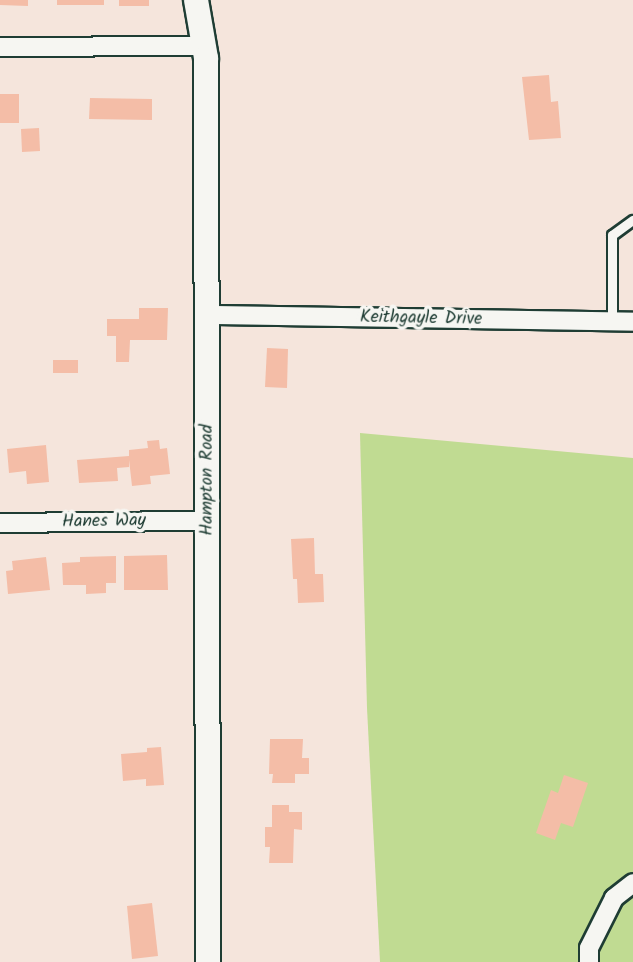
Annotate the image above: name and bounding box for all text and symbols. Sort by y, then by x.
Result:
street label: Keithgayle Drive [360,307,482,331]
street label: Hampton Road [197,424,219,536]
street label: Hanes Way [62,510,146,534]

